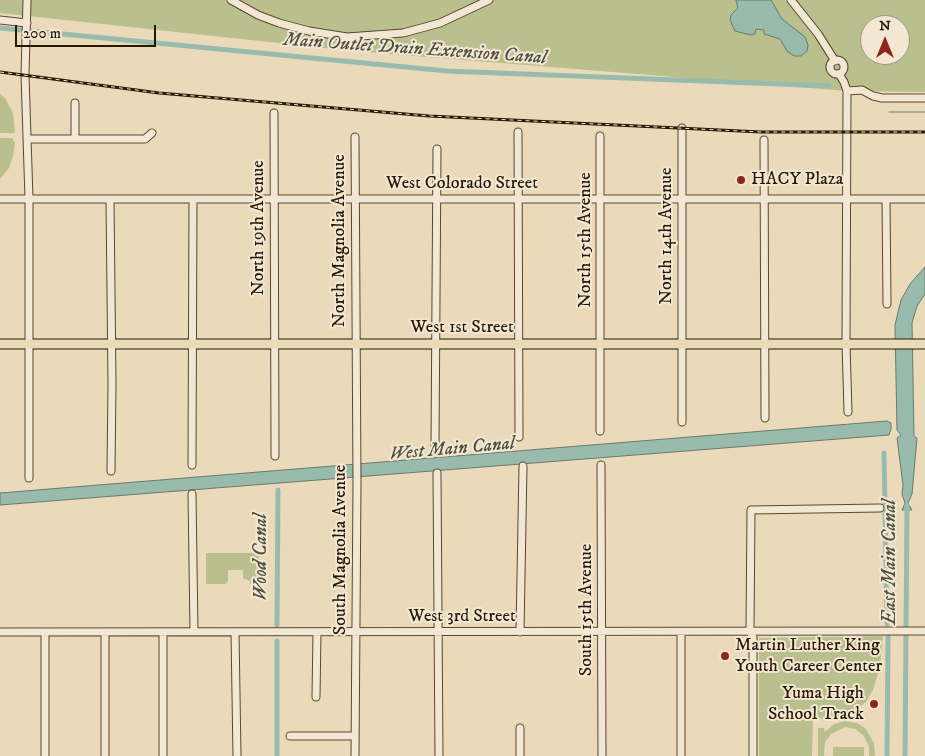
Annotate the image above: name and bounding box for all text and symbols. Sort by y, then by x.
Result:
scale bar [18,15,159,47]
north arrow [860,15,910,65]
text: N [879,17,891,35]
text: 200 m [23,24,61,43]
water label: Main Outlet Drain Extension Canal [283,29,547,71]
street label: North Magnolia Avenue [329,154,351,328]
street label: North 19th Avenue [248,160,270,296]
street label: North 14th Avenue [656,168,678,304]
place label: HACY Plaza [751,169,843,191]
street label: North 15th Avenue [575,172,597,308]
street label: West Colorado Street [386,173,538,195]
marker: HACY Plaza [735,174,747,186]
street label: West 1st Street [410,317,514,339]
water label: West Main Canal [388,433,516,467]
street label: South Magnolia Avenue [330,465,352,635]
water label: East Main Canal [880,499,902,625]
water label: Wood Canal [251,513,273,601]
street label: South 15th Avenue [576,544,598,676]
street label: West 3rd Street [408,606,516,628]
place label: Martin Luther King Youth Career Center [735,635,882,678]
marker: Martin Luther King Youth Career Center [719,650,731,662]
place label: Yuma High School Track [768,683,864,726]
marker: Yuma High School Track [868,698,880,710]

